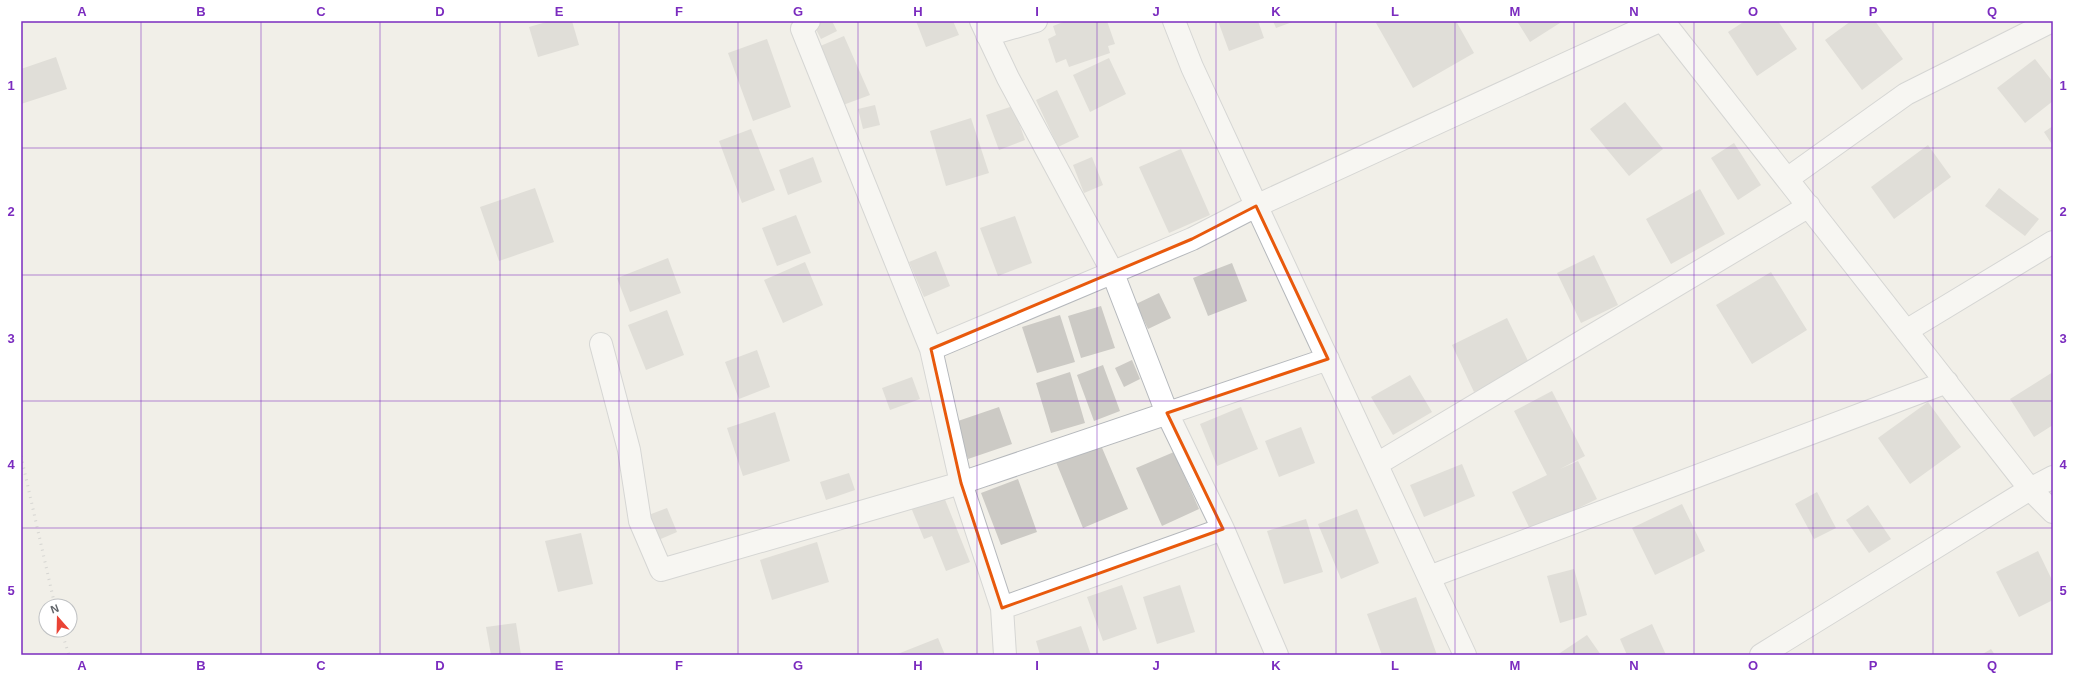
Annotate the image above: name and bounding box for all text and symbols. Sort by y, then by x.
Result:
text: A [77,4,87,19]
text: B [196,4,206,19]
text: C [316,4,326,19]
text: D [435,4,445,19]
text: E [555,4,564,19]
text: F [675,4,683,19]
text: G [793,4,803,19]
text: H [913,4,923,19]
text: I [1035,4,1039,19]
text: J [1152,4,1160,19]
text: K [1271,4,1281,19]
text: L [1391,4,1399,19]
text: M [1510,4,1520,19]
text: N [1629,4,1639,19]
text: O [1748,4,1758,19]
text: P [1869,4,1878,19]
text: Q [1987,4,1997,19]
text: 1 [7,78,15,93]
text: 1 [2059,78,2067,93]
text: 2 [7,204,15,219]
text: 2 [2059,204,2067,219]
text: 3 [7,331,15,346]
text: 3 [2059,331,2067,346]
text: 4 [7,457,15,472]
text: 4 [2059,457,2067,472]
text: 5 [7,583,15,598]
text: 5 [2059,583,2067,598]
north arrow [38,598,78,638]
text: N [49,602,60,616]
text: A [77,658,87,673]
text: B [196,658,206,673]
text: C [316,658,326,673]
text: D [435,658,445,673]
text: E [555,658,564,673]
text: F [675,658,683,673]
text: G [793,658,803,673]
text: H [913,658,923,673]
text: I [1035,658,1039,673]
text: J [1152,658,1160,673]
text: K [1271,658,1281,673]
text: L [1391,658,1399,673]
text: M [1510,658,1520,673]
text: N [1629,658,1639,673]
text: O [1748,658,1758,673]
text: P [1869,658,1878,673]
text: Q [1987,658,1997,673]

